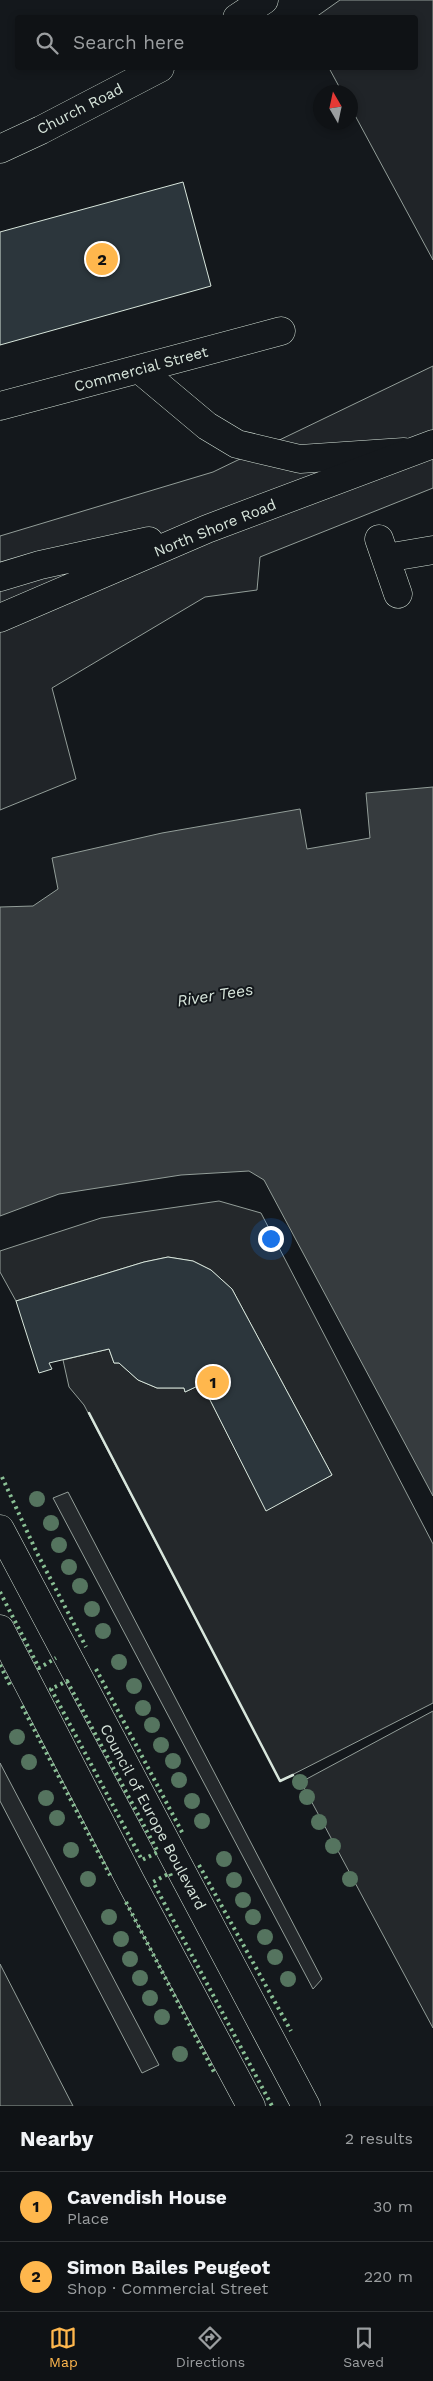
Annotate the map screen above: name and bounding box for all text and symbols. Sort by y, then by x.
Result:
search box [15,15,418,70]
icon: search [33,29,61,57]
text: Search here [73,31,184,54]
street label: Church Road [34,80,126,138]
north arrow [313,85,358,130]
pin: 2 [86,240,118,278]
street label: Commercial Street [72,342,210,396]
street label: North Shore Road [151,495,279,561]
water label: River Tees [176,980,254,1010]
your location [258,1226,284,1252]
pin: 1 [197,1363,229,1401]
street label: Council of Europe Boulevard [96,1721,210,1913]
text: Nearby [20,2126,93,2151]
text: 2 results [345,2129,413,2148]
text: Cavendish House [67,2186,227,2209]
text: 1 [33,2197,39,2216]
text: 30 m [373,2197,413,2216]
text: Place [67,2209,109,2228]
text: Simon Bailes Peugeot [67,2256,270,2279]
text: 2 [31,2267,41,2286]
text: 220 m [364,2267,413,2286]
text: Shop · Commercial Street [67,2279,268,2298]
tab: Map [49,2324,78,2370]
tab: Directions [176,2324,245,2370]
tab: Saved [343,2324,384,2370]

